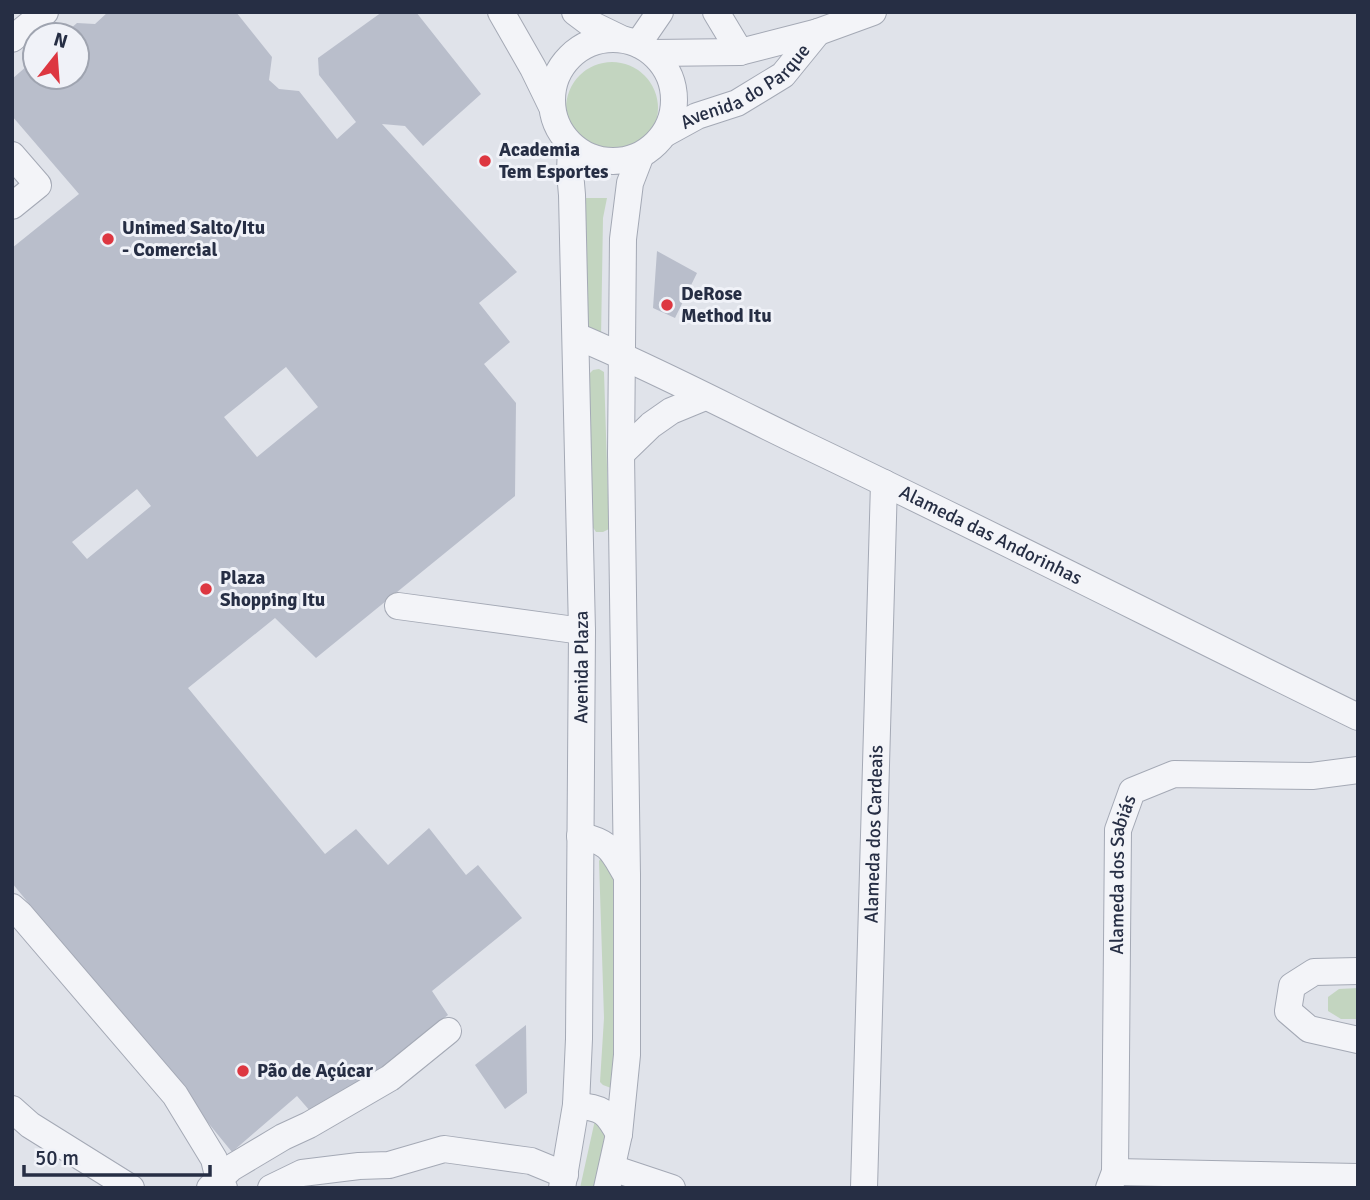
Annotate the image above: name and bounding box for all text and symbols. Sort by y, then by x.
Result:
north arrow [21,21,91,91]
text: N [51,27,71,54]
street label: Avenida do Parque [676,39,815,135]
place label: Academia Tem Esportes [499,138,609,184]
marker: Academia Tem Esportes [477,153,493,169]
place label: Unimed Salto/Itu - Comercial [122,216,265,262]
marker: Unimed Salto/Itu - Comercial [100,231,116,247]
place label: DeRose Method Itu [681,282,772,328]
marker: DeRose Method Itu [659,297,675,313]
street label: Alameda das Andorinhas [895,480,1086,590]
place label: Plaza Shopping Itu [220,566,325,612]
marker: Plaza Shopping Itu [198,581,214,597]
street label: Avenida Plaza [569,611,594,724]
street label: Alameda dos Cardeais [860,745,889,924]
street label: Alameda dos Sabiás [1105,792,1142,955]
place label: Pão de Açúcar [257,1059,373,1083]
marker: Pão de Açúcar [235,1063,251,1079]
scale bar [24,1134,210,1178]
text: 50 m [35,1145,79,1171]

